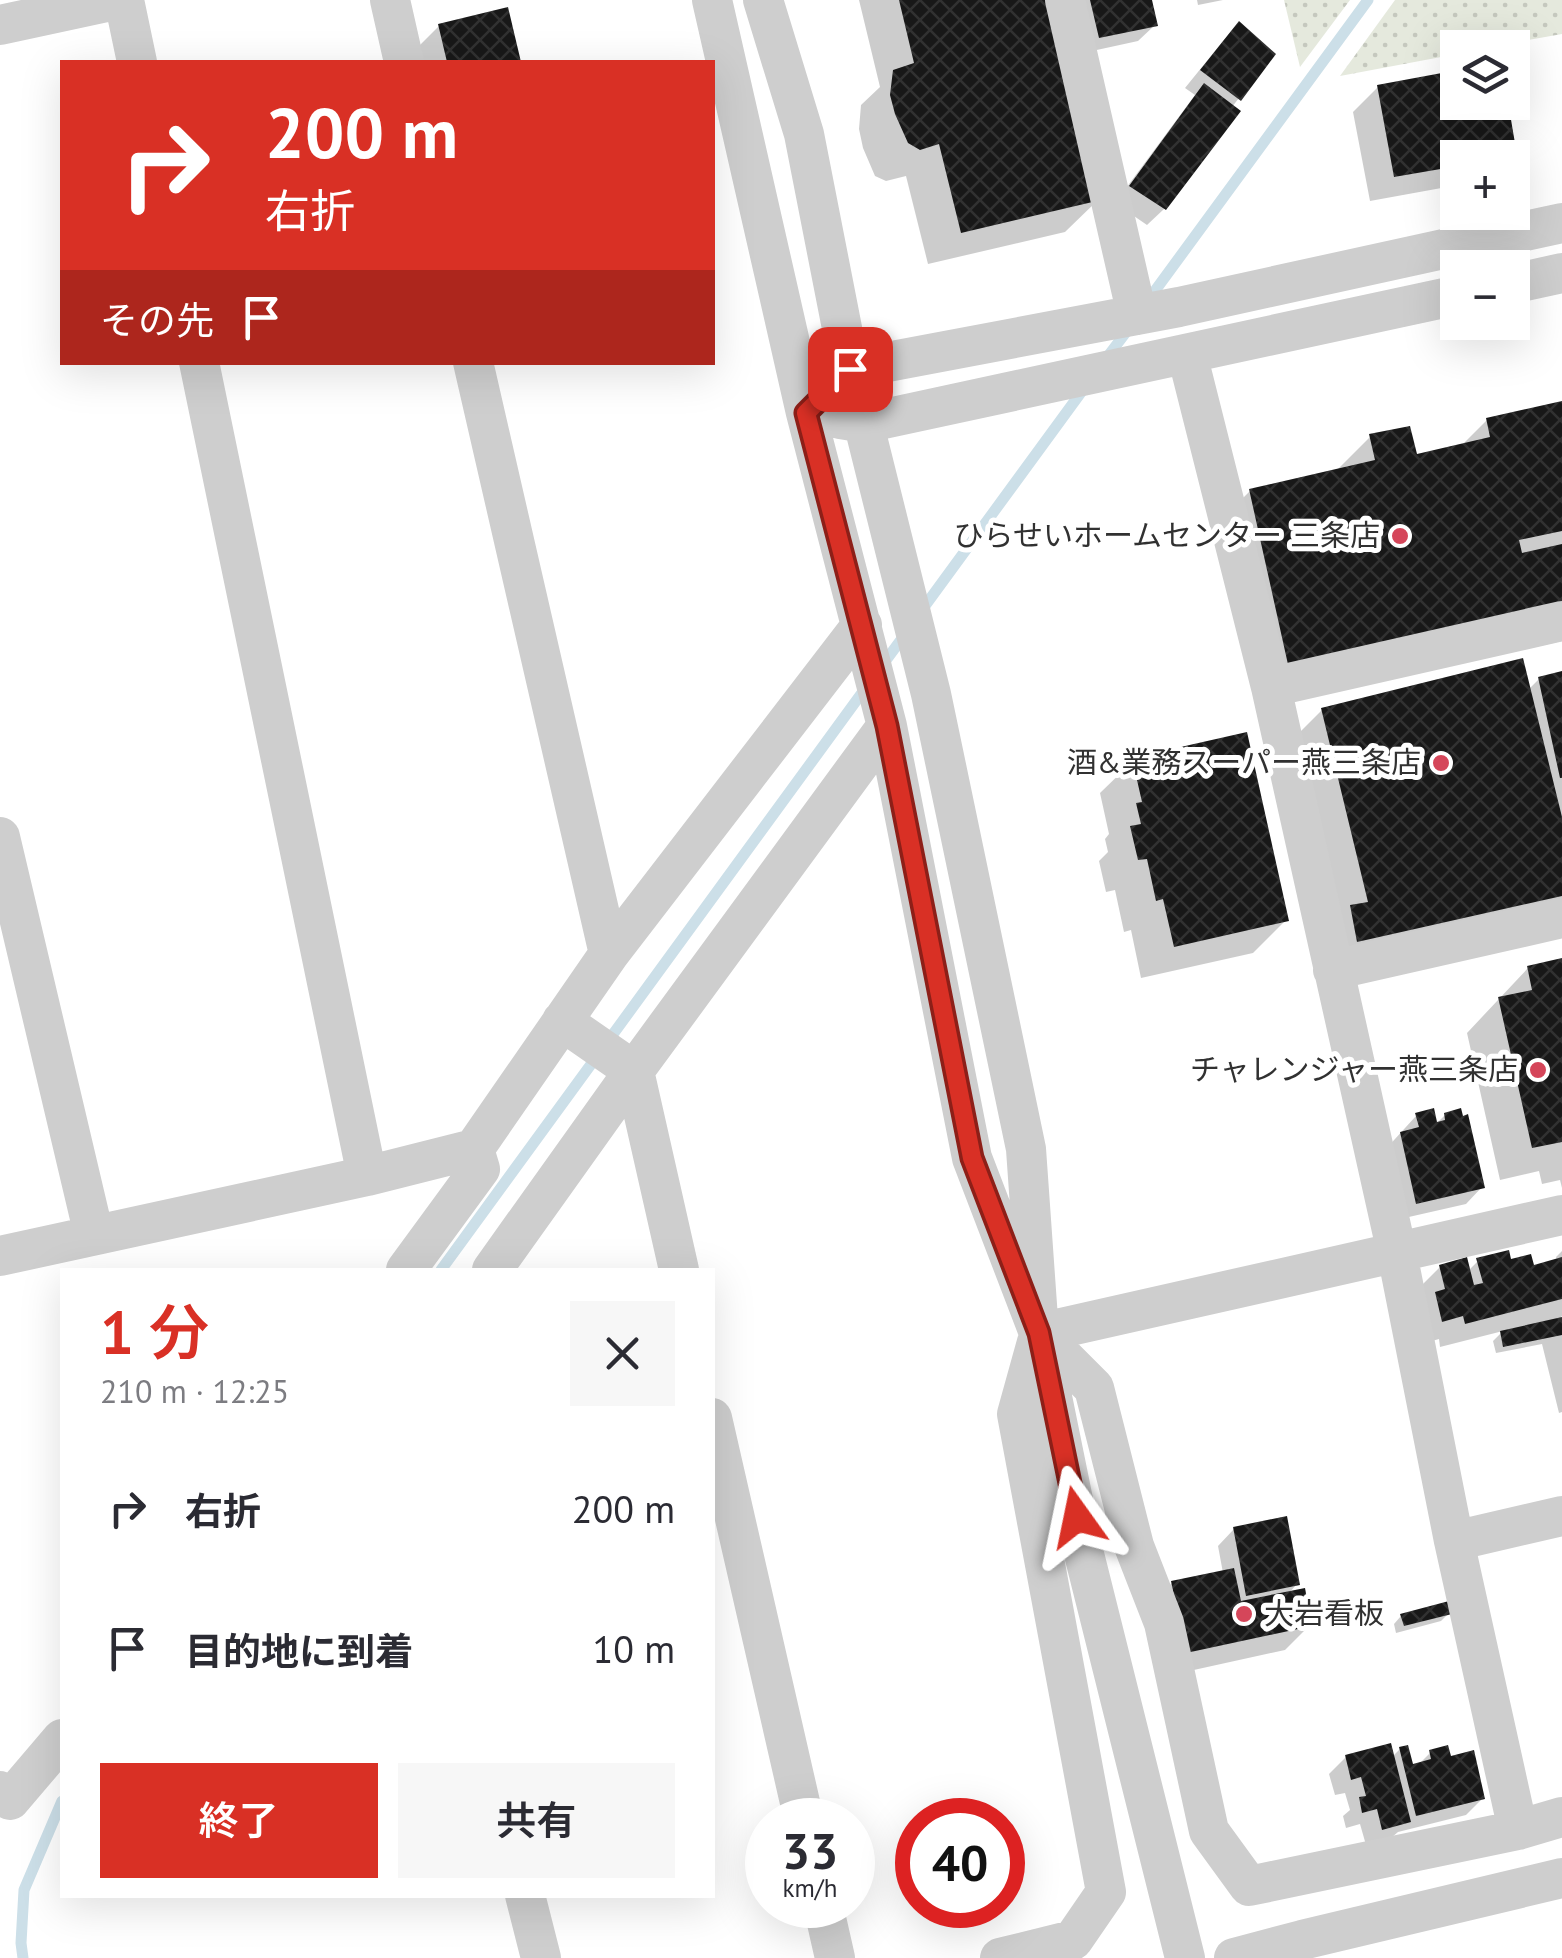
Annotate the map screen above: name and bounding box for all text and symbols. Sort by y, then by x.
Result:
map controls [1440,30,1530,340]
button: layers [1440,30,1530,120]
text: 200 m [265,87,458,177]
icon: right [100,100,230,230]
button: + [1440,140,1530,230]
text: 右折 [265,181,355,239]
button: − [1440,250,1530,340]
icon: arrive [234,290,289,345]
text: その先 [100,295,214,344]
pin [808,327,893,412]
icon: arrive [823,342,878,397]
place label: ひらせいホームセンター 三条店 [953,515,1380,554]
marker: ひらせいホームセンター 三条店 [1389,525,1411,547]
place label: 酒&業務スーパー燕三条店 [1067,742,1421,781]
marker: 酒&業務スーパー燕三条店 [1430,752,1452,774]
place label: チャレンジャー燕三条店 [1190,1049,1518,1088]
marker: チャレンジャー燕三条店 [1527,1059,1549,1081]
text: 1 分 [100,1293,209,1371]
button: close [570,1301,675,1406]
text: 210 m · 12:25 [100,1370,289,1412]
position arrow [1025,1465,1129,1569]
icon: right [100,1481,155,1536]
text: 200 m [572,1484,675,1533]
text: 右折 [185,1486,261,1535]
place label: 大岩看板 [1264,1593,1384,1632]
marker: 大岩看板 [1233,1603,1255,1625]
icon: arrive [100,1621,155,1676]
text: 10 m [593,1624,675,1673]
text: 目的地に到着 [185,1626,413,1675]
button: 終了 [100,1763,378,1878]
button: 共有 [398,1763,675,1878]
speed limit sign: 40 [895,1798,1025,1928]
text: 33 [782,1818,838,1883]
text: km/h [783,1872,837,1904]

